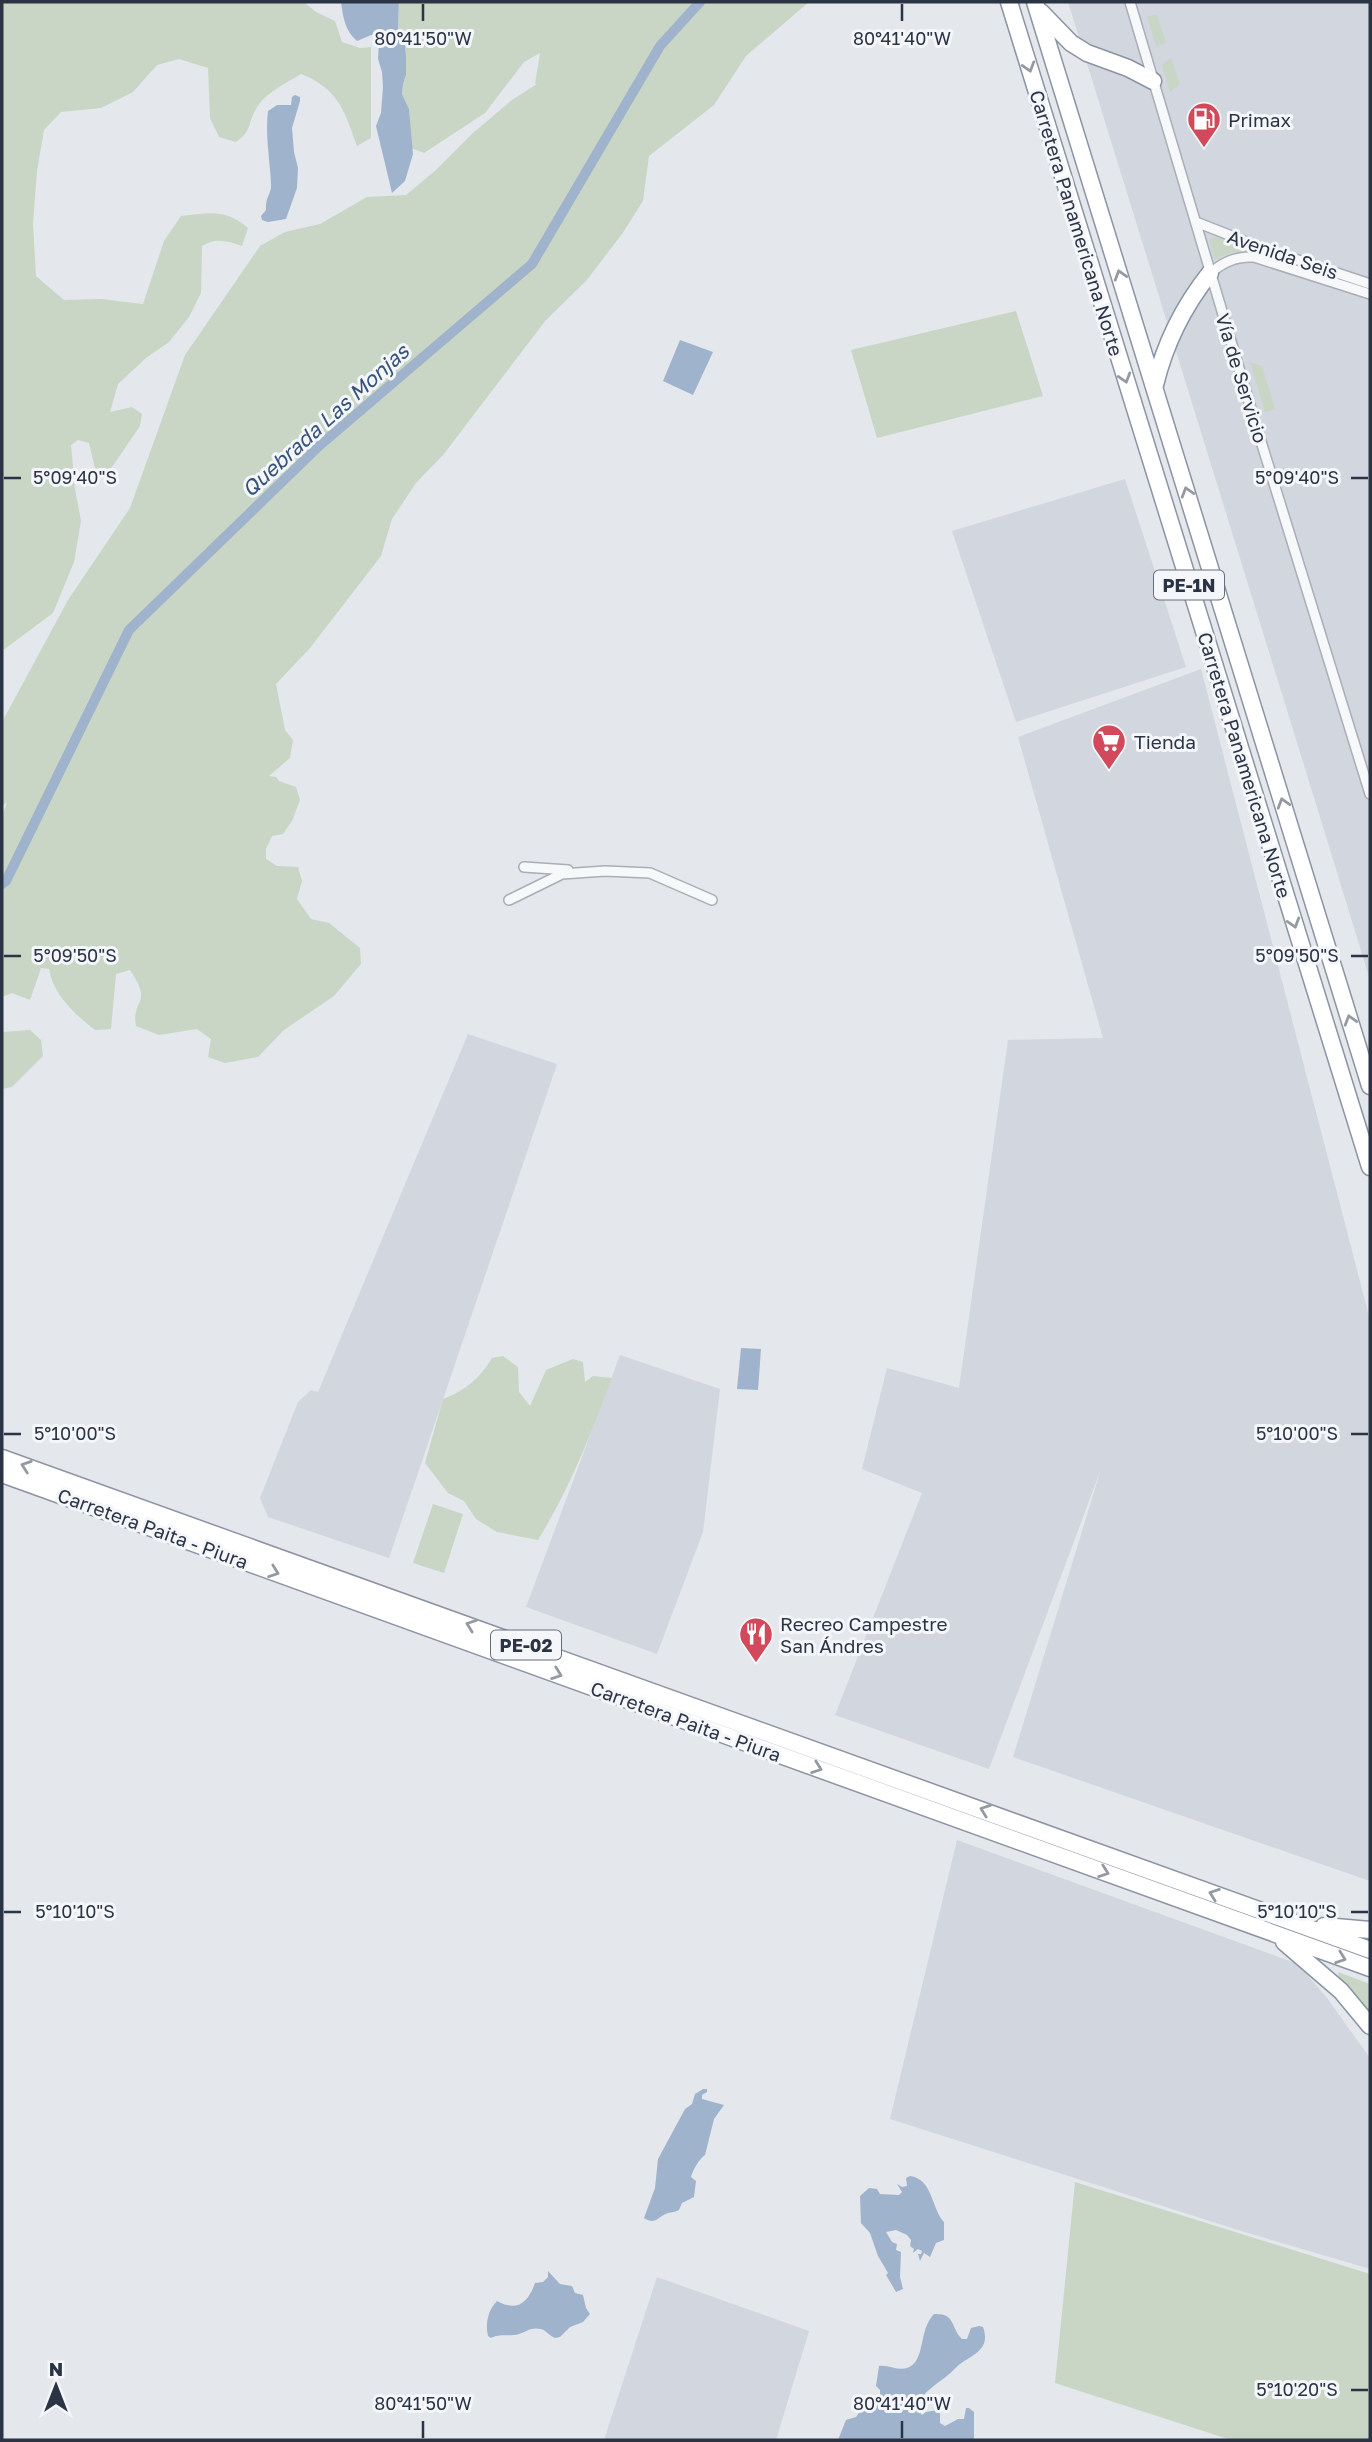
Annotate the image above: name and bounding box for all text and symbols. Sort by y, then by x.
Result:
text: 80°41'50"W [374,27,472,49]
text: 80°41'40"W [853,27,951,49]
one-way arrow [1021,60,1035,73]
street label: Carretera Panamericana Norte [1026,87,1128,359]
fuel station icon: Primax [1185,100,1223,149]
place label: Primax [1228,108,1291,131]
street label: Avenida Seis [1225,224,1341,284]
one-way arrow [1113,269,1128,281]
street label: Vía de Servicio [1211,310,1273,446]
water label: Quebrada Las Monjas [236,338,415,502]
one-way arrow [1116,372,1131,384]
text: 5°09'40"S [33,466,117,488]
text: 5°09'40"S [1255,466,1339,488]
one-way arrow [1180,486,1195,498]
road number: PE-1N [1154,570,1224,600]
street label: Carretera Panamericana Norte [1194,629,1296,901]
supermarket icon: Tienda [1090,722,1128,771]
place label: Tienda [1134,730,1196,753]
one-way arrow [1277,797,1291,810]
one-way arrow [1286,917,1301,929]
text: 5°09'50"S [33,944,117,966]
text: 5°09'50"S [1255,944,1339,966]
one-way arrow [1344,1015,1358,1027]
text: 5°10'00"S [34,1422,116,1444]
text: 5°10'00"S [1256,1422,1338,1444]
one-way arrow [20,1460,33,1474]
street label: Carretera Paita - Piura [55,1483,251,1573]
one-way arrow [267,1564,279,1578]
place label: Recreo Campestre San Ándres [780,1612,948,1657]
restaurant icon: Recreo Campestre San Ándres [737,1615,775,1664]
one-way arrow [465,1619,478,1633]
road number: PE-02 [491,1630,561,1660]
one-way arrow [550,1666,562,1680]
street label: Carretera Paita - Piura [588,1676,784,1766]
one-way arrow [810,1760,822,1774]
one-way arrow [979,1804,991,1818]
one-way arrow [1098,1864,1110,1878]
one-way arrow [1208,1888,1220,1902]
text: 5°10'10"S [35,1900,115,1922]
text: 5°10'10"S [1257,1900,1337,1922]
one-way arrow [1335,1950,1347,1964]
north arrow [21,2351,91,2421]
text: N [49,2357,63,2380]
text: 5°10'20"S [1256,2378,1338,2400]
text: 80°41'50"W [374,2392,472,2414]
text: 80°41'40"W [853,2392,951,2414]

